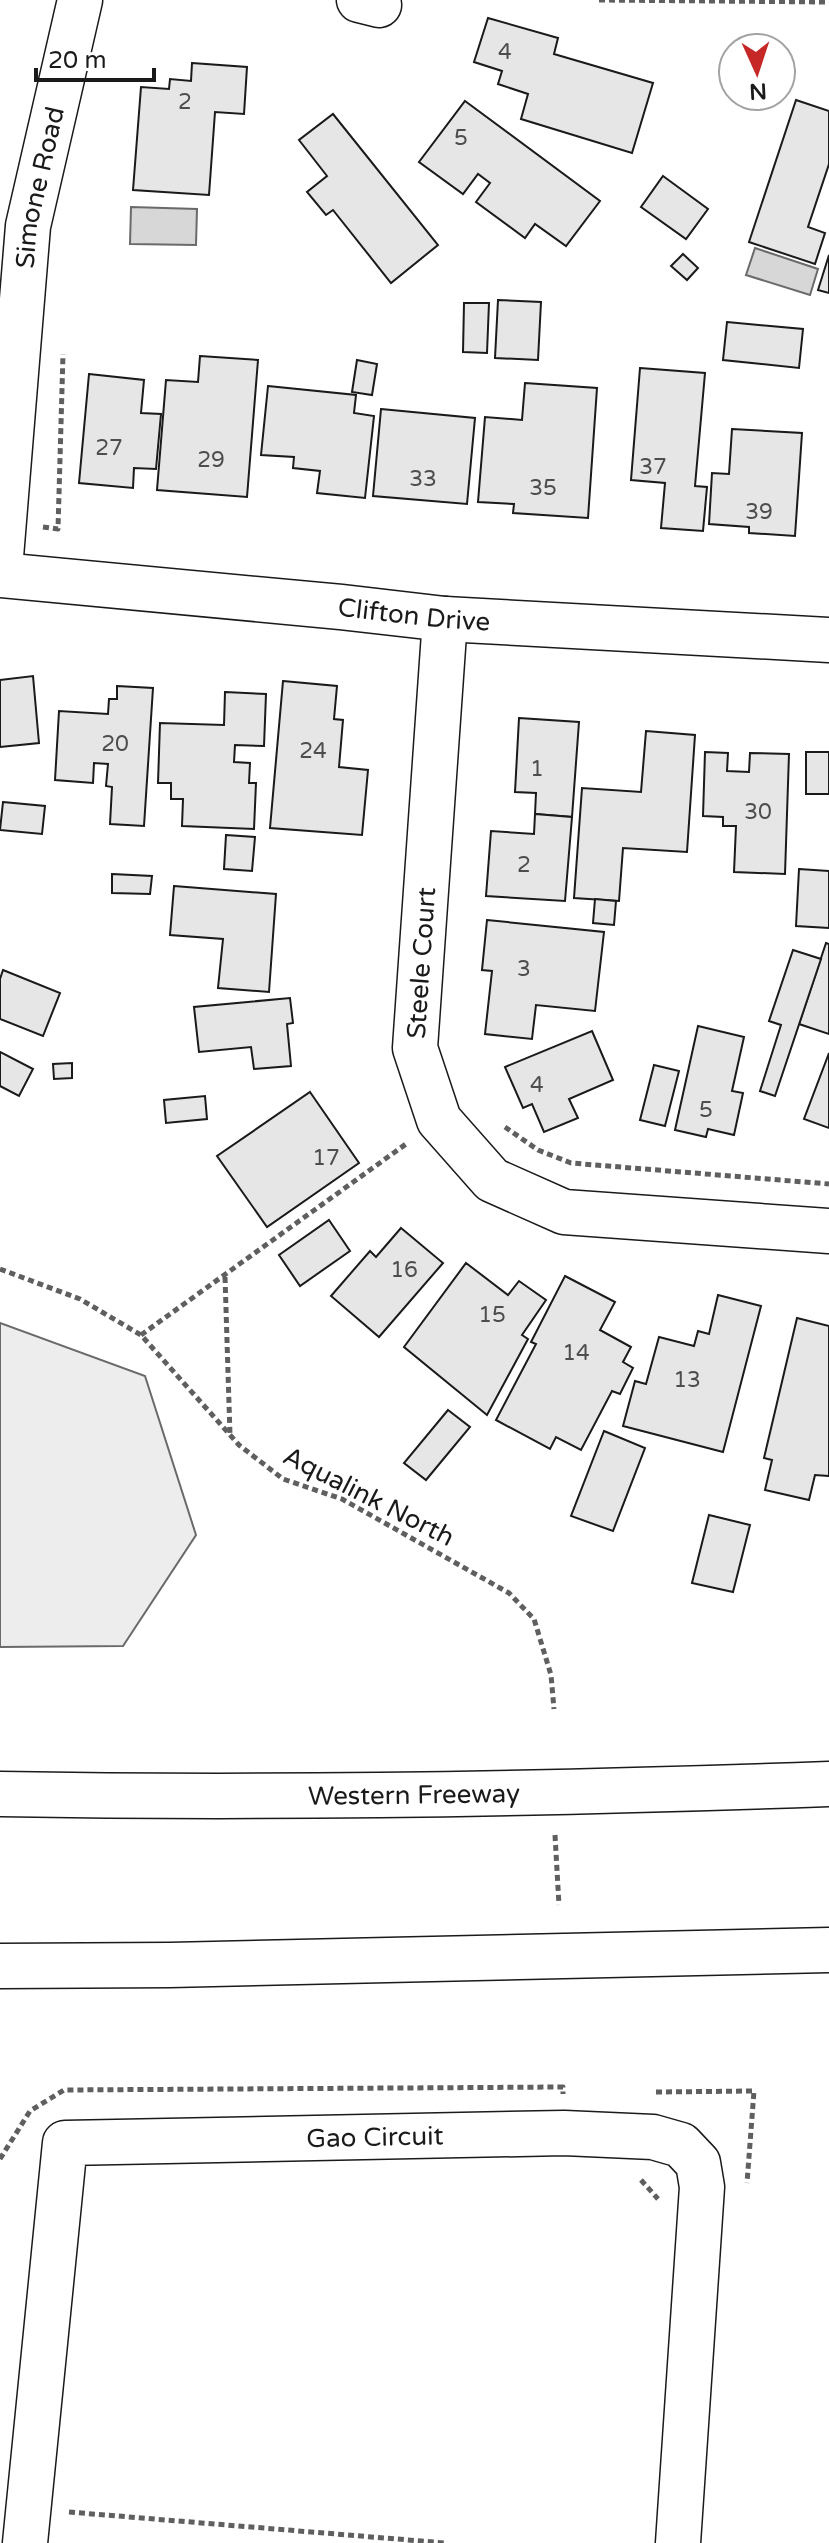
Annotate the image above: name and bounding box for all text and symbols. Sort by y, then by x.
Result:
scale bar [36,32,154,82]
north arrow [717,32,797,112]
house number: 4 [498,39,512,65]
text: 20 m [48,46,106,75]
text: N [748,78,767,104]
house number: 2 [178,89,192,115]
street label: Simone Road [10,104,71,270]
house number: 5 [454,125,468,151]
house number: 27 [95,435,123,461]
house number: 29 [197,447,225,473]
house number: 37 [639,454,667,480]
house number: 33 [409,466,437,492]
house number: 35 [529,475,557,501]
house number: 39 [745,499,773,525]
street label: Clifton Drive [336,592,491,637]
house number: 20 [101,731,129,757]
house number: 24 [299,738,327,764]
house number: 1 [530,756,544,782]
house number: 30 [744,799,772,825]
house number: 2 [517,852,531,878]
street label: Steele Court [401,886,442,1040]
house number: 3 [517,956,531,982]
house number: 4 [530,1072,544,1098]
house number: 5 [699,1097,713,1123]
house number: 17 [312,1145,340,1171]
house number: 16 [390,1257,418,1283]
house number: 15 [478,1302,506,1328]
house number: 14 [562,1340,590,1366]
house number: 13 [673,1367,701,1393]
street label: Aqualink North [278,1440,459,1553]
street label: Western Freeway [308,1778,520,1812]
street label: Gao Circuit [306,2120,444,2154]

